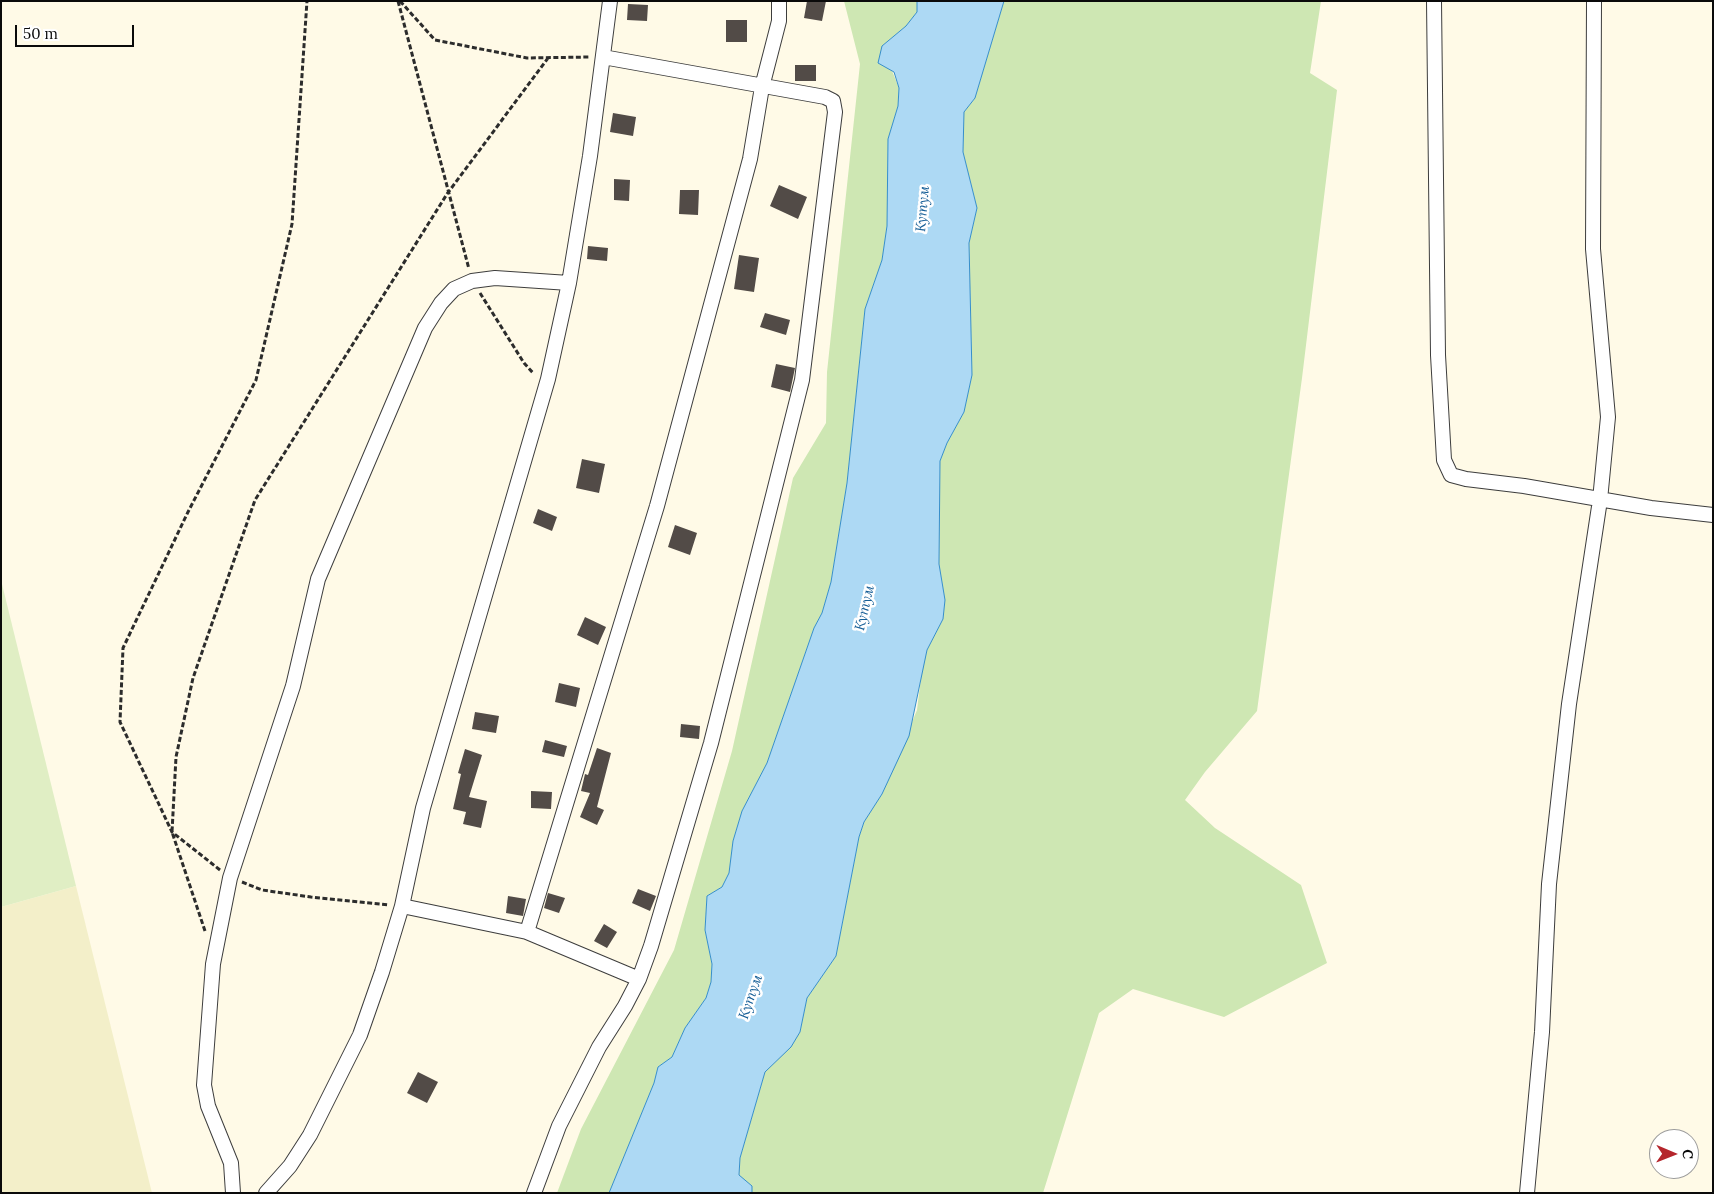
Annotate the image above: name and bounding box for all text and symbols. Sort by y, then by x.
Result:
scale bar [18,15,136,47]
text: 50 m [23,24,58,43]
water label: Кутум [913,185,933,233]
water label: Кутум [852,584,878,632]
water label: Кутум [736,973,766,1021]
north arrow [1649,1129,1699,1179]
text: С [1679,1149,1697,1159]

